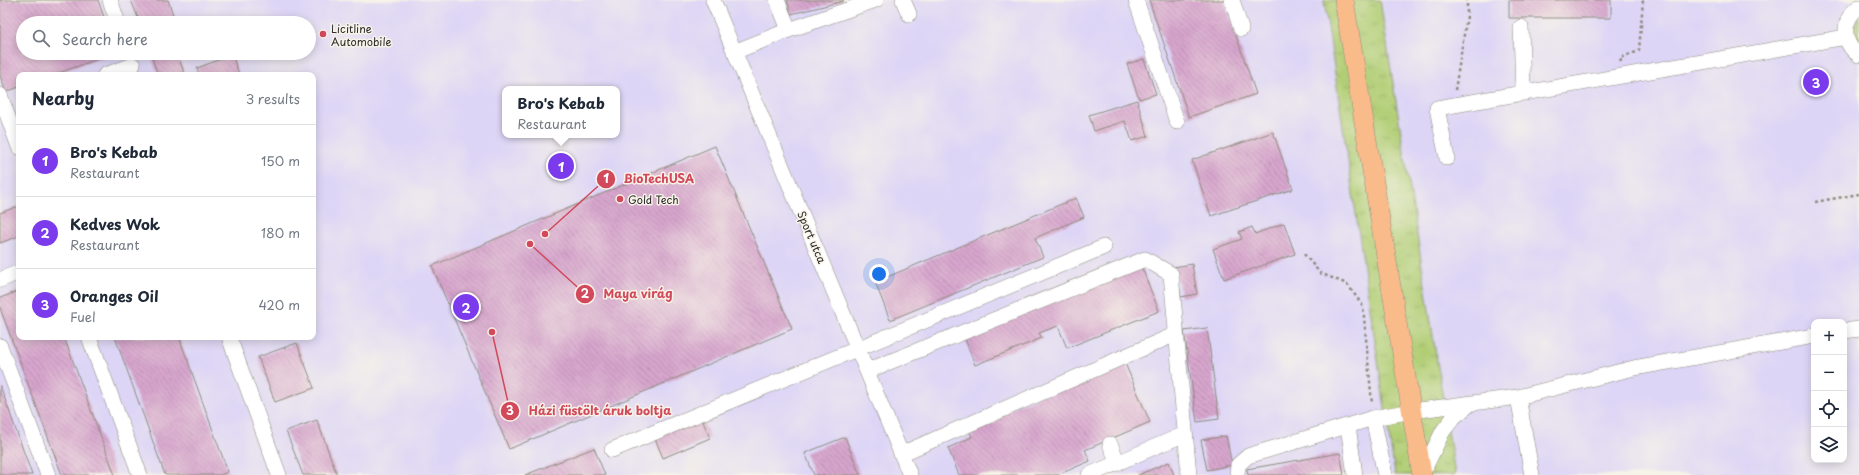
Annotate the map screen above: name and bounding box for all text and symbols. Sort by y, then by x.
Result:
search box [16,16,316,60]
place label: Licitline Automobile [331,20,392,50]
icon: search [30,27,52,49]
text: Search here [62,27,148,50]
marker: Licitline Automobile [318,29,328,39]
pin: 3 [1803,67,1829,97]
text: Nearby [32,85,94,111]
popup [502,86,620,138]
text: 3 results [246,89,300,108]
text: Bro's Kebab [517,91,605,114]
text: Restaurant [517,114,587,133]
text: Bro's Kebab [70,140,158,163]
text: 1 [42,151,48,170]
text: 150 m [261,151,300,170]
pin: 1 [548,151,574,181]
text: Restaurant [70,163,140,182]
callout: BioTechUSA [596,167,702,191]
text: 1 [603,169,609,187]
text: BioTechUSA [624,169,694,187]
place label: Gold Tech [628,191,679,208]
marker: Gold Tech [615,194,625,204]
street label: Sport utca [793,208,831,266]
text: Kedves Wok [70,212,160,235]
text: 2 [40,223,50,242]
text: 180 m [261,223,300,242]
text: Restaurant [70,235,140,254]
your location [869,264,889,284]
callout: Maya virág [575,282,680,306]
text: Oranges Oil [70,284,159,307]
text: 2 [581,284,590,302]
text: Maya virág [604,284,672,302]
pin: 2 [453,292,479,322]
text: 3 [41,295,49,314]
text: 420 m [258,295,300,314]
text: Fuel [70,307,96,326]
map controls [1811,319,1847,463]
button: + [1811,319,1847,355]
button: − [1811,355,1847,391]
button: locate [1811,391,1847,427]
callout: Házi füstölt áruk boltja [500,399,680,423]
text: 3 [506,401,514,419]
text: Házi füstölt áruk boltja [529,401,671,419]
button: layers [1811,427,1847,463]

